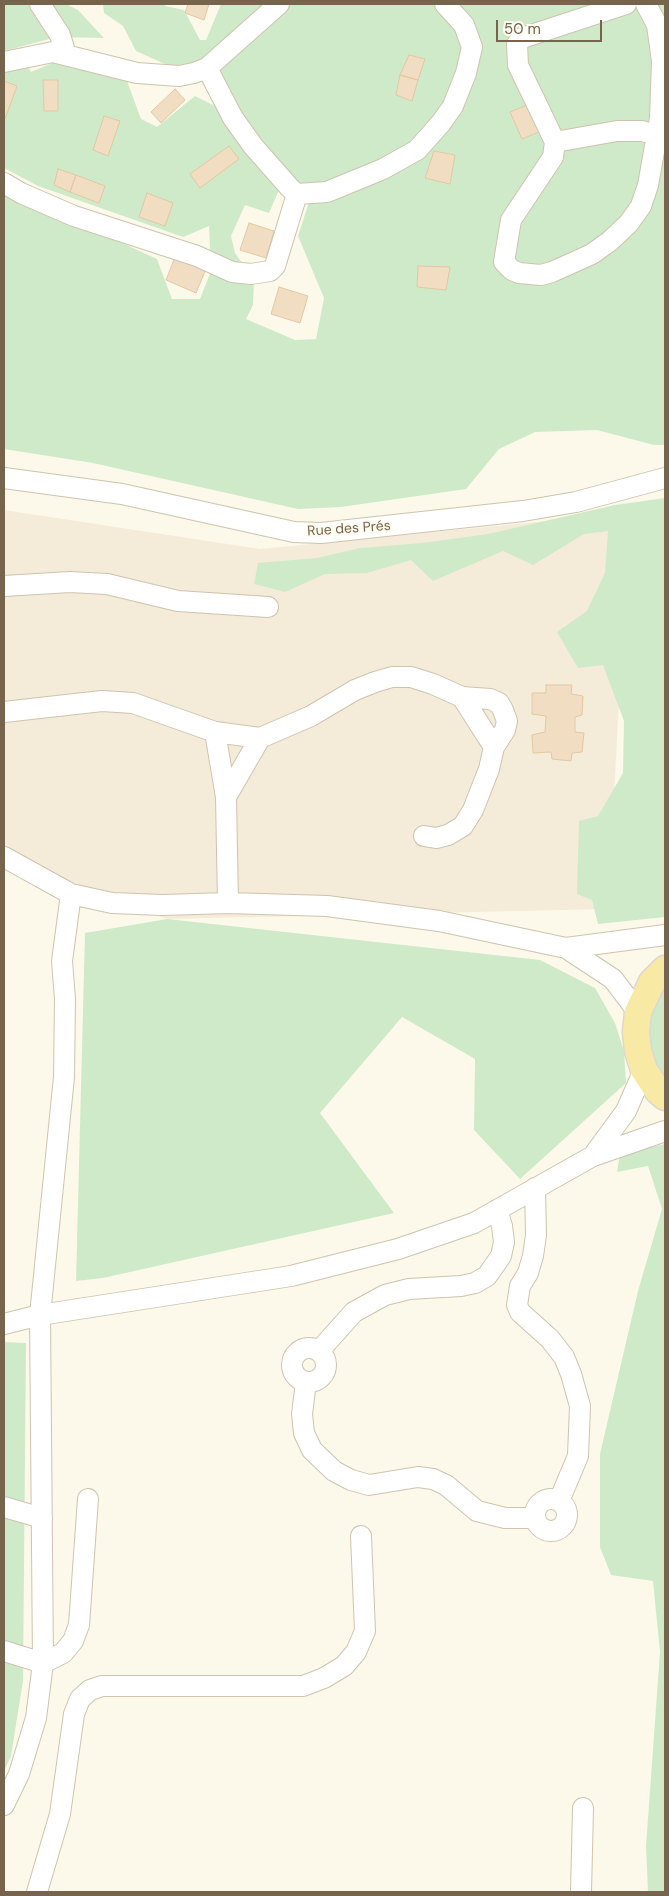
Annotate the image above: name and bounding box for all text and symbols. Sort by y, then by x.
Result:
scale bar [499,10,605,42]
text: 50 m [504,19,541,39]
street label: Rue des Prés [307,518,391,540]

